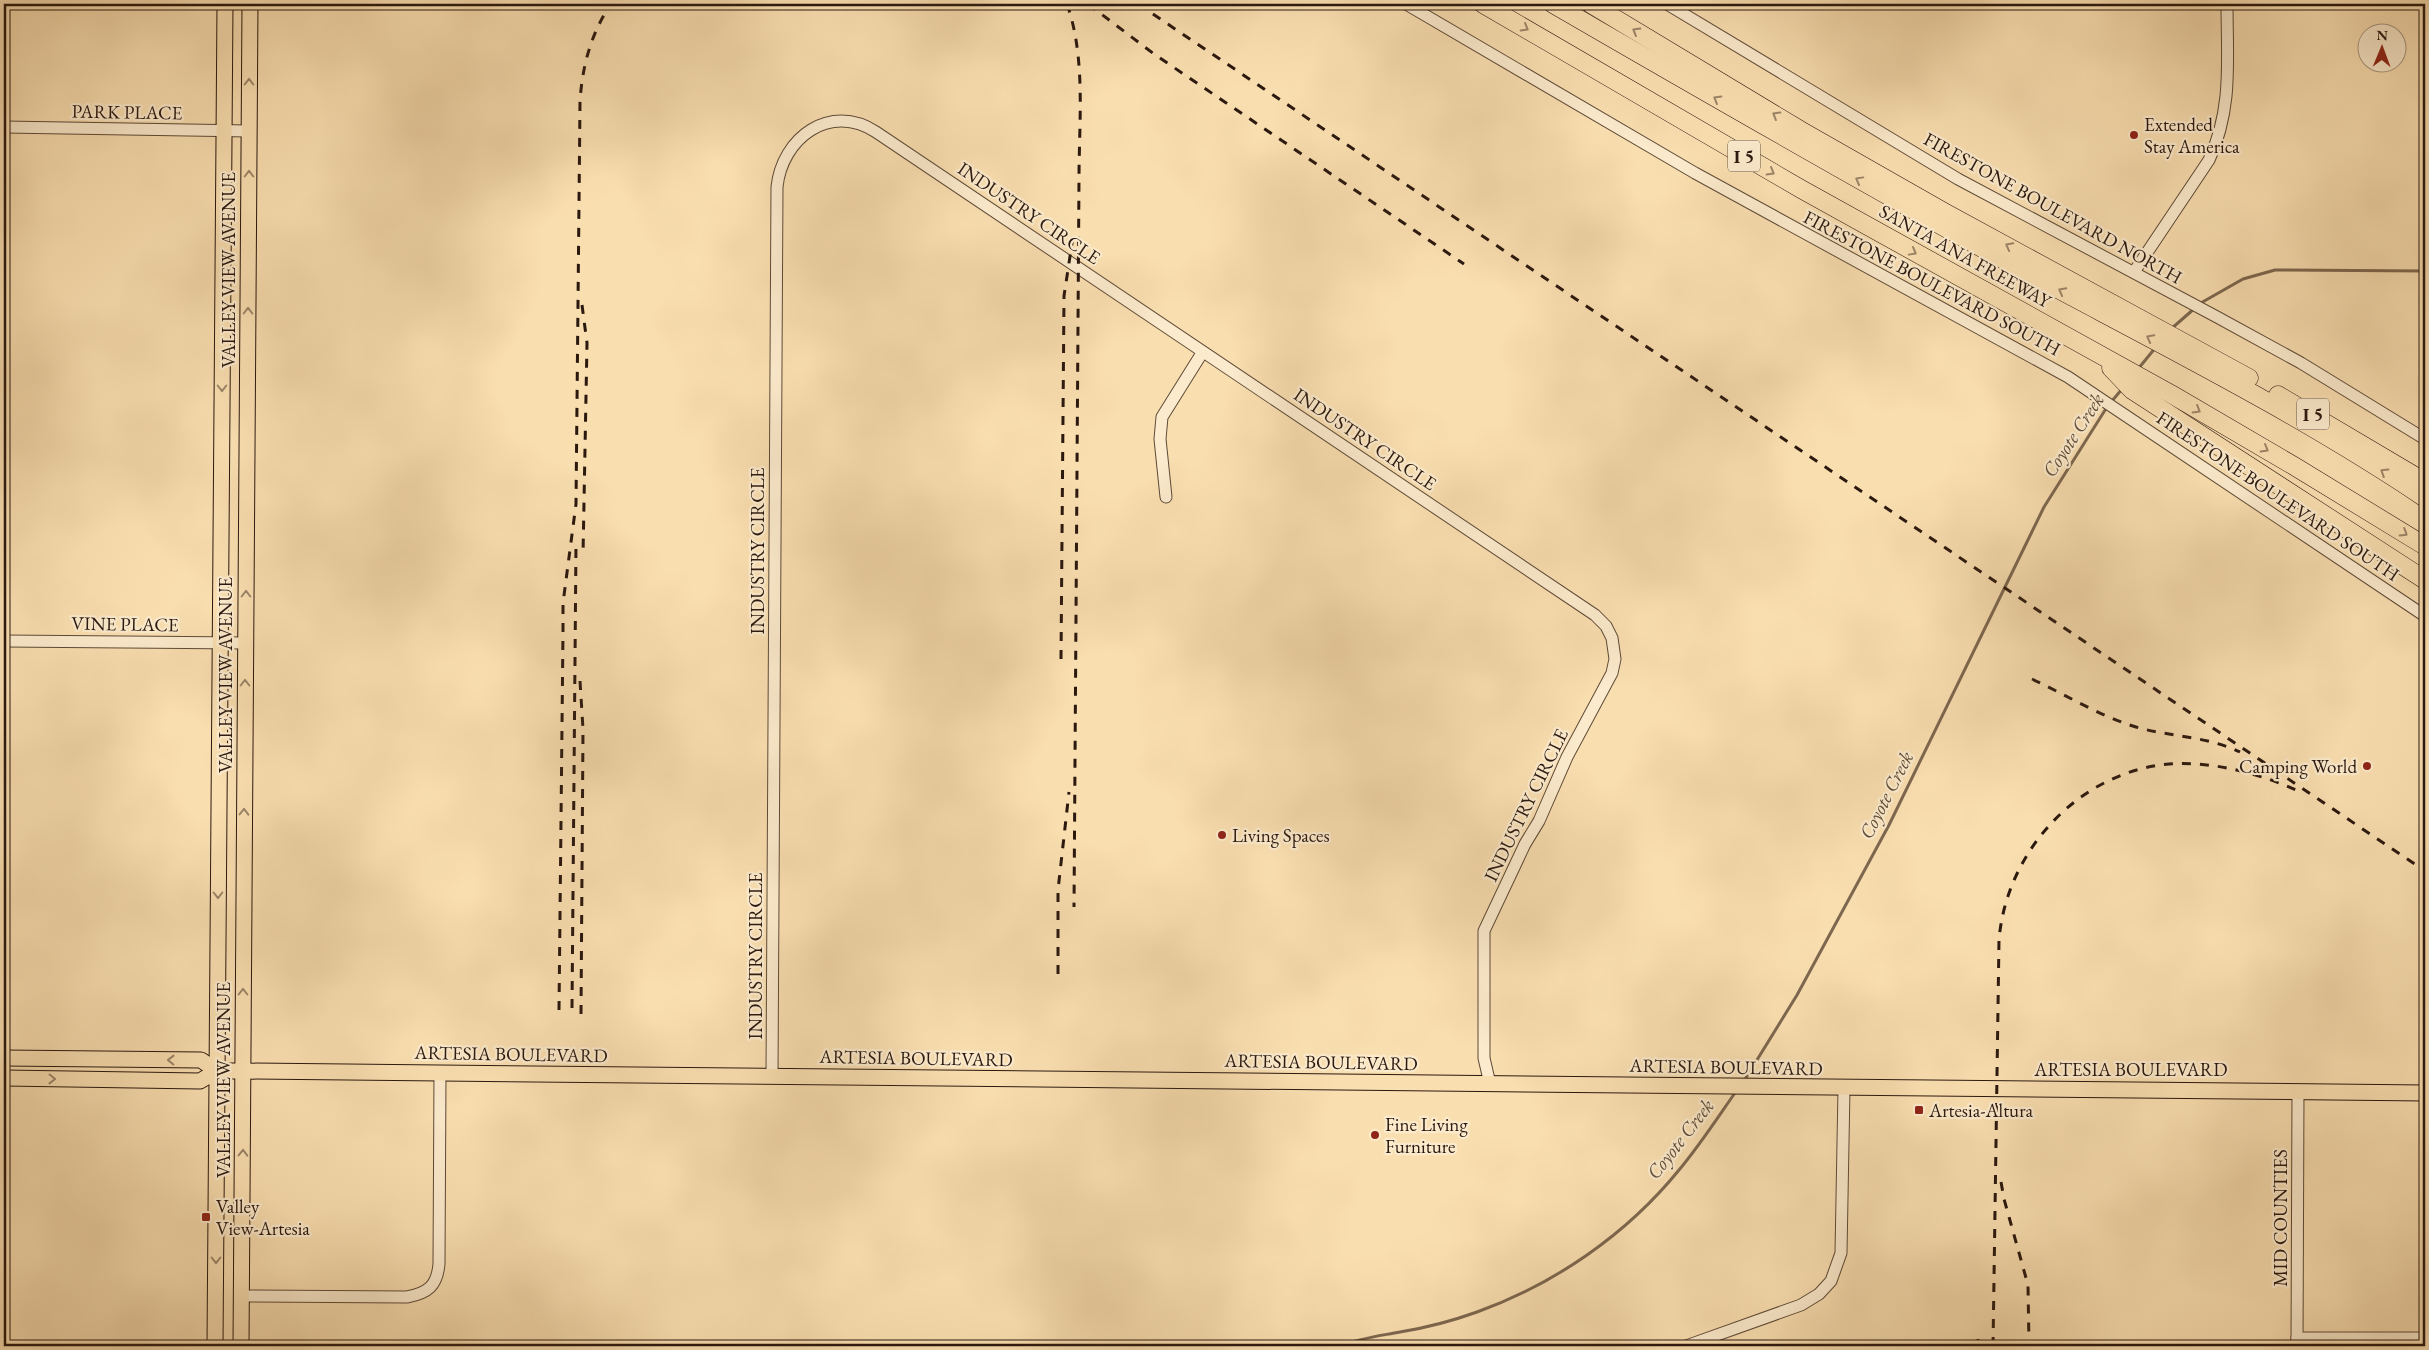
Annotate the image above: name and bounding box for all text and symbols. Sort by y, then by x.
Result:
one-way arrow [1520,22,1529,32]
north arrow [2356,22,2406,72]
text: N [2376,26,2389,44]
one-way arrow [1633,28,1642,38]
one-way arrow [244,78,255,86]
one-way arrow [1714,95,1723,105]
street label: PARK PLACE [71,99,183,125]
one-way arrow [1772,111,1781,121]
place label: Extended Stay America [2144,112,2240,159]
street label: FIRESTONE BOULEVARD NORTH [1919,126,2187,290]
marker: Extended Stay America [2128,129,2140,141]
road number: I 5 [1728,140,1760,172]
street label: INDUSTRY CIRCLE [953,156,1105,270]
one-way arrow [1766,165,1775,175]
one-way arrow [244,170,254,178]
street label: VALLEY VIEW AVENUE [216,172,241,368]
one-way arrow [1855,176,1864,186]
street label: SANTA ANA FREEWAY [1875,198,2056,314]
street label: FIRESTONE BOULEVARD SOUTH [1799,204,2065,362]
one-way arrow [2005,242,2014,252]
one-way arrow [1907,245,1916,255]
one-way arrow [2059,287,2068,297]
one-way arrow [243,306,253,314]
one-way arrow [2146,334,2155,344]
street label: INDUSTRY CIRCLE [1289,382,1441,496]
one-way arrow [217,384,227,392]
water label: Coyote Creek [2036,388,2110,482]
road number: I 5 [2297,398,2329,429]
one-way arrow [2191,403,2200,413]
street label: FIRESTONE BOULEVARD SOUTH [2152,405,2404,587]
one-way arrow [2260,443,2269,453]
street label: INDUSTRY CIRCLE [745,467,770,635]
one-way arrow [2381,468,2390,478]
one-way arrow [2399,527,2408,537]
street label: VALLEY VIEW AVENUE [213,577,238,773]
one-way arrow [241,590,251,598]
street label: VINE PLACE [71,611,179,637]
one-way arrow [240,679,250,687]
street label: INDUSTRY CIRCLE [1478,724,1574,886]
water label: Coyote Creek [1853,747,1919,843]
place label: Camping World [2239,754,2357,779]
marker: Camping World [2361,760,2373,772]
one-way arrow [239,808,249,816]
place label: Living Spaces [1232,823,1330,848]
marker: Living Spaces [1216,829,1228,841]
street label: INDUSTRY CIRCLE [743,872,768,1040]
one-way arrow [213,892,223,899]
street label: VALLEY VIEW AVENUE [211,982,236,1178]
one-way arrow [238,988,248,996]
street label: ARTESIA BOULEVARD [413,1040,608,1068]
street label: ARTESIA BOULEVARD [818,1044,1013,1072]
street label: ARTESIA BOULEVARD [1223,1048,1418,1076]
street label: ARTESIA BOULEVARD [1628,1053,1823,1081]
one-way arrow [167,1055,175,1065]
street label: ARTESIA BOULEVARD [2033,1057,2228,1082]
one-way arrow [49,1074,57,1084]
water label: Coyote Creek [1641,1094,1719,1184]
place label: Artesia-Altura [1928,1098,2033,1123]
marker: Artesia-Altura [1913,1104,1925,1116]
place label: Fine Living Furniture [1385,1112,1468,1159]
marker: Fine Living Furniture [1369,1129,1381,1141]
one-way arrow [238,1149,248,1157]
street label: MID COUNTIES [2268,1149,2293,1287]
place label: Valley View-Artesia [216,1194,310,1241]
marker: Valley View-Artesia [200,1211,212,1223]
one-way arrow [211,1256,221,1264]

